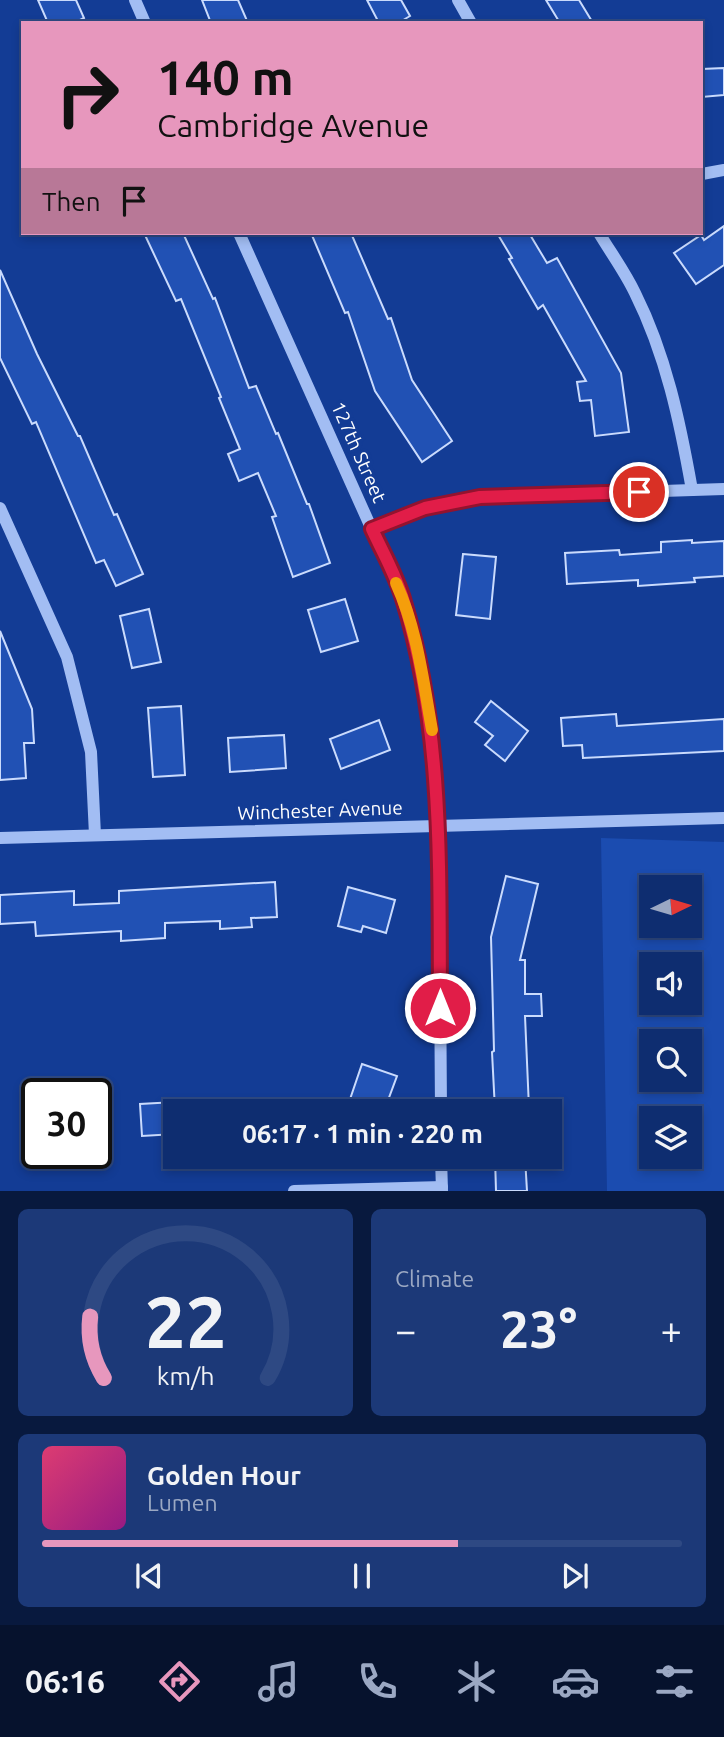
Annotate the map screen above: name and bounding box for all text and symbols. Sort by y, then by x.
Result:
icon: right [42,49,133,140]
text: 140 m [157,49,294,104]
text: Cambridge Avenue [157,107,429,143]
icon: arrive [115,182,153,220]
text: Then [42,187,101,216]
street label: 127th Street [327,398,391,506]
pin [609,462,669,522]
icon: arrive [620,473,658,511]
street label: Winchester Avenue [237,796,403,824]
north arrow [639,875,702,938]
map controls [639,875,702,1169]
button: sound [639,952,702,1015]
position arrow [403,971,477,1045]
button: search [639,1029,702,1092]
speed limit sign: 30 [21,1078,112,1169]
button: layers [639,1106,702,1169]
text: 06:17 · 1 min · 220 m [242,1119,483,1148]
text: Climate [395,1266,474,1291]
text: 22 [144,1281,227,1363]
text: 23° [500,1300,577,1358]
text: − [395,1309,416,1351]
text: + [661,1309,682,1351]
text: km/h [157,1362,214,1390]
text: Golden Hour [147,1461,301,1490]
text: Lumen [147,1490,218,1515]
icon: previous [130,1557,168,1595]
icon: pause [343,1557,381,1595]
icon: next [556,1557,594,1595]
icon: directions [155,1657,204,1706]
icon: music [254,1657,303,1706]
icon: phone [353,1657,402,1706]
icon: climate [452,1657,501,1706]
icon: car [551,1657,600,1706]
icon: filters [650,1657,699,1706]
text: 06:16 [25,1663,105,1699]

